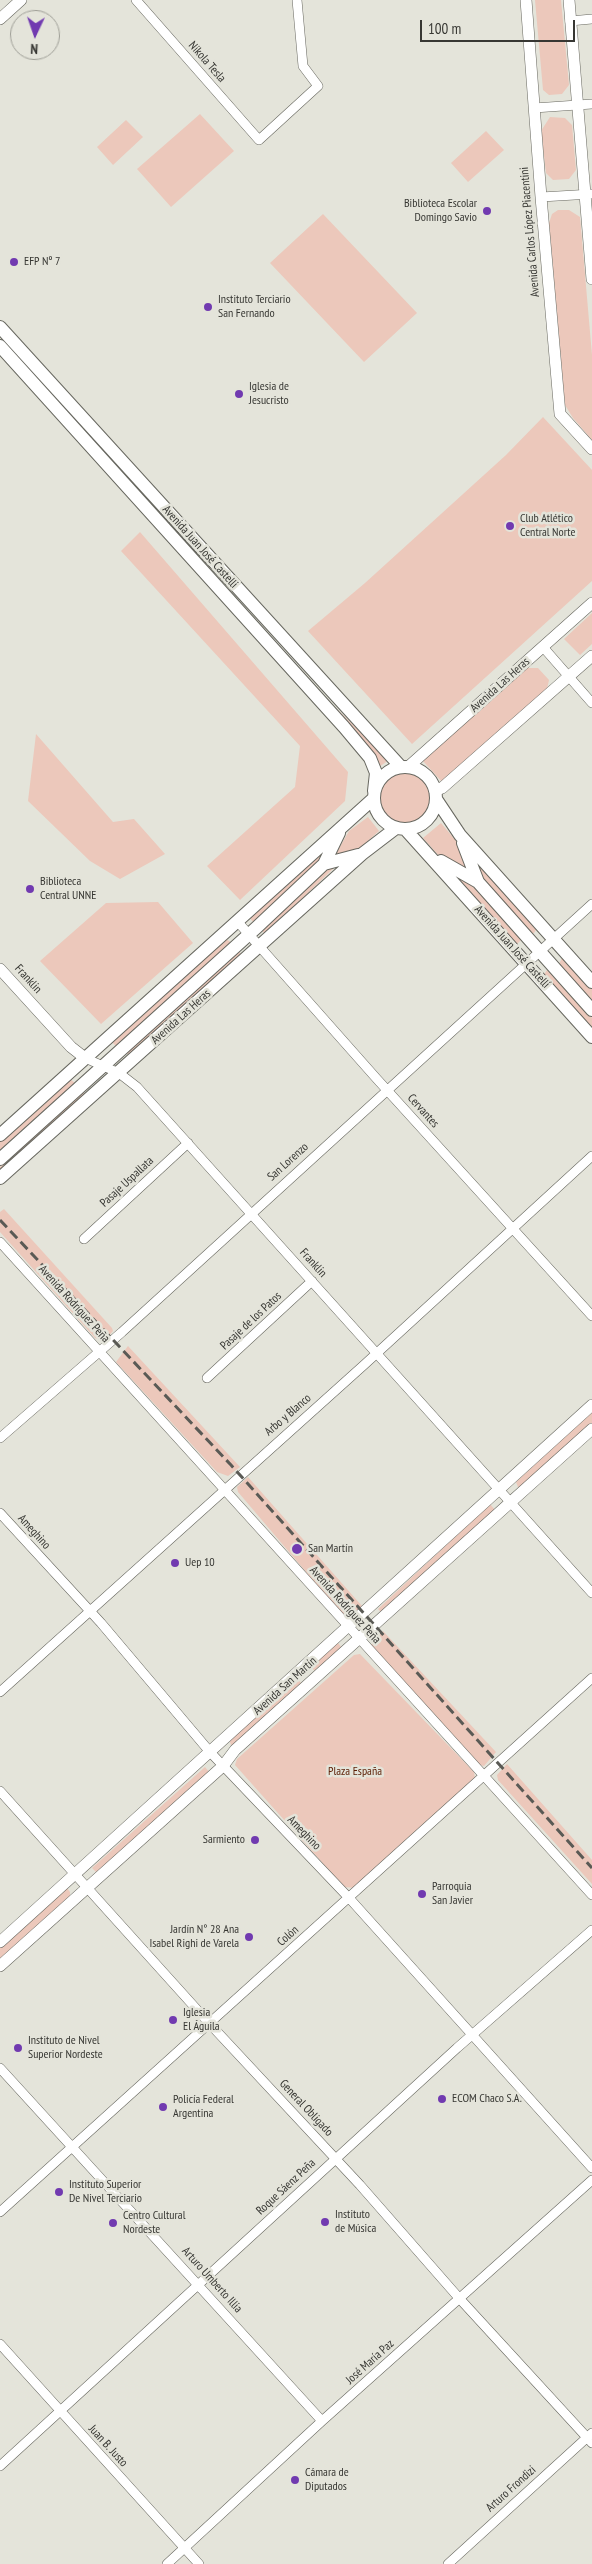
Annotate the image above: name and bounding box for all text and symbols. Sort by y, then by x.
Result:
north arrow [10,10,60,60]
scale bar [422,10,577,42]
text: 100 m [428,19,461,38]
street label: Nikola Tesla [185,39,229,85]
text: N [30,40,39,58]
street label: Avenida Carlos López Piacentini [517,166,543,298]
place label: Biblioteca Escolar Domingo Savio [404,197,477,225]
marker: Biblioteca Escolar Domingo Savio [481,205,493,217]
place label: EFP Nº 7 [24,255,60,269]
marker: EFP Nº 7 [8,256,20,268]
place label: Instituto Terciario San Fernando [218,293,291,321]
marker: Instituto Terciario San Fernando [202,301,214,313]
place label: Iglesia de Jesucristo [249,380,289,408]
marker: Iglesia de Jesucristo [233,388,245,400]
street label: Avenida Juan José Castelli [159,503,241,591]
place label: Club Atlético Central Norte [520,512,575,540]
marker: Club Atlético Central Norte [504,520,516,532]
street label: Avenida Las Heras [467,655,533,715]
place label: Biblioteca Central UNNE [40,875,96,903]
marker: Biblioteca Central UNNE [24,883,36,895]
street label: Avenida Juan José Castelli [471,903,553,991]
street label: Franklin [11,962,45,996]
street label: Avenida Las Heras [148,987,214,1047]
street label: Cervantes [404,1091,442,1131]
street label: San Lorenzo [265,1140,311,1184]
street label: Pasaje Uspallata [97,1154,157,1210]
street label: Franklin [296,1246,330,1280]
street label: Avenida Rodríguez Peña [35,1262,113,1346]
street label: Pasaje de los Patos [217,1289,285,1353]
street label: Arbo y Blanco [262,1391,314,1439]
street label: Ameghino [15,1512,53,1552]
marker: San Martín [290,1542,304,1556]
place label: San Martín [308,1542,353,1556]
place label: Uep 10 [185,1556,215,1570]
marker: Uep 10 [169,1557,181,1569]
street label: Avenida Rodríguez Peña [306,1563,384,1647]
street label: Avenida San Martín [250,1654,320,1718]
park label: Plaza España [328,1765,382,1779]
street label: Ameghino [284,1813,324,1853]
place label: Sarmiento [203,1833,245,1847]
marker: Sarmiento [249,1834,261,1846]
place label: Parroquia San Javier [432,1880,473,1908]
marker: Parroquia San Javier [416,1888,428,1900]
place label: Jardín N° 28 Ana Isabel Righi de Varela [149,1923,239,1951]
street label: Colón [274,1923,302,1949]
marker: Jardín N° 28 Ana Isabel Righi de Varela [243,1931,255,1943]
place label: Iglesia El Águila [183,2006,220,2034]
marker: Iglesia El Águila [167,2014,179,2026]
place label: Instituto de Nivel Superior Nordeste [28,2034,103,2062]
marker: Instituto de Nivel Superior Nordeste [12,2042,24,2054]
street label: General Obligado [276,2077,336,2139]
place label: ECOM Chaco S.A. [452,2092,522,2106]
place label: Policía Federal Argentina [173,2093,234,2121]
marker: ECOM Chaco S.A. [436,2093,448,2105]
marker: Policía Federal Argentina [157,2101,169,2113]
street label: Roque Sáenz Peña [253,2156,319,2218]
place label: Instituto Superior De Nivel Terciario [69,2178,142,2206]
marker: Instituto Superior De Nivel Terciario [53,2186,65,2198]
place label: Instituto de Música [335,2208,376,2236]
place label: Centro Cultural Nordeste [123,2209,185,2237]
marker: Instituto de Música [319,2216,331,2228]
marker: Centro Cultural Nordeste [107,2217,119,2229]
street label: Arturo Umberto Illia [179,2244,245,2316]
street label: José María Paz [343,2337,397,2387]
street label: Juan B. Justo [85,2422,131,2470]
street label: Arturo Frondizi [483,2463,539,2515]
place label: Cámara de Diputados [305,2466,349,2494]
marker: Cámara de Diputados [289,2474,301,2486]

